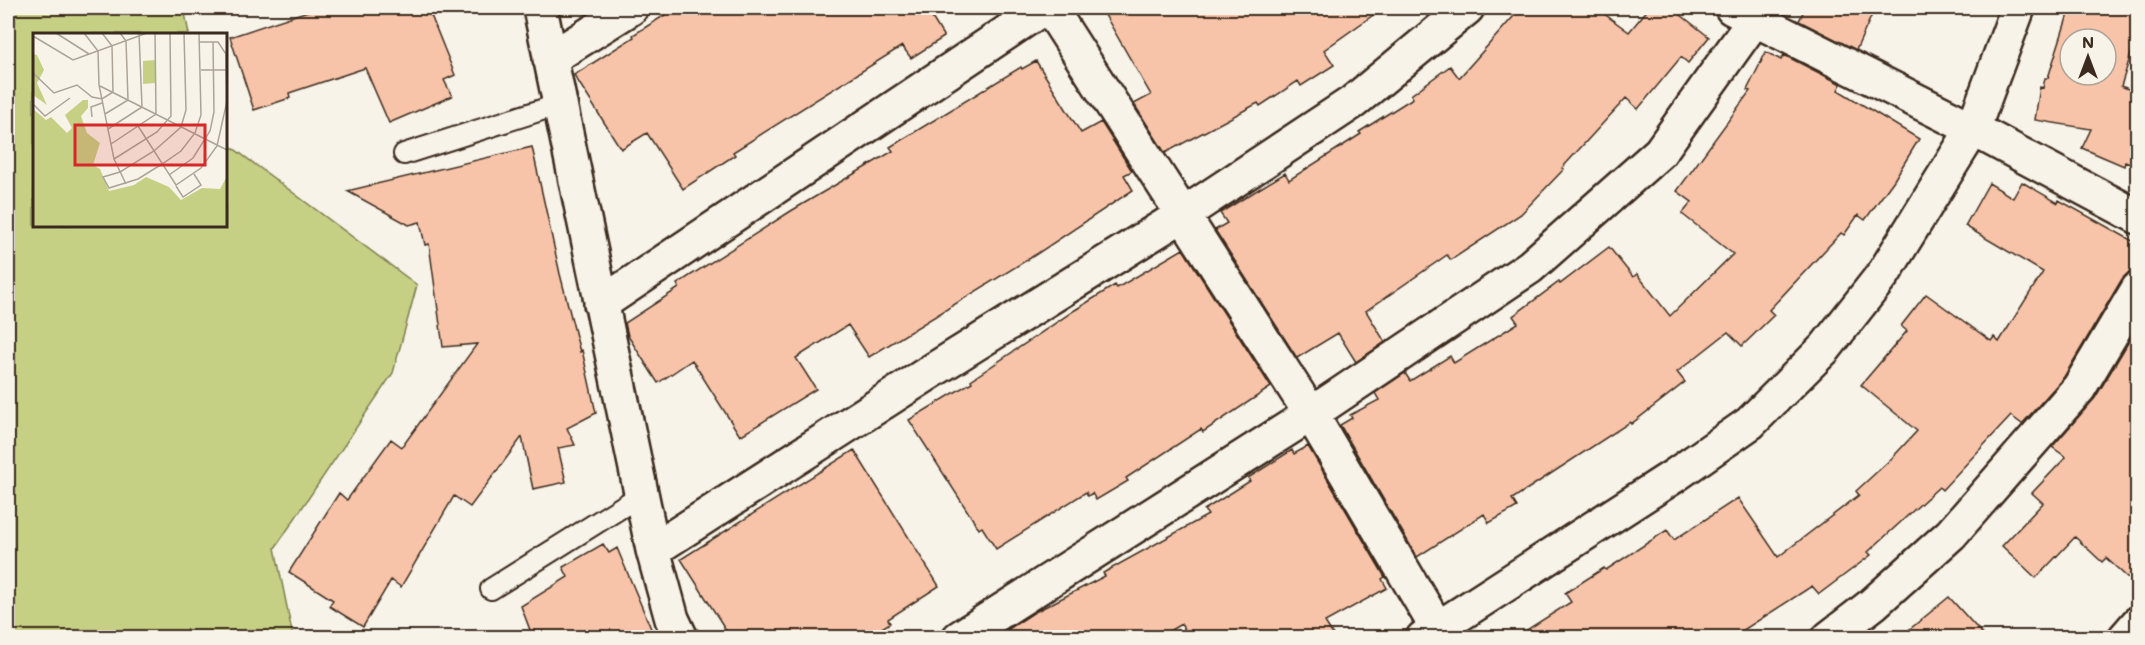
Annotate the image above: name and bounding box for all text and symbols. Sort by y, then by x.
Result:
north arrow [2058,27,2118,87]
text: N [2082,31,2094,52]
inset map [33,33,226,226]

